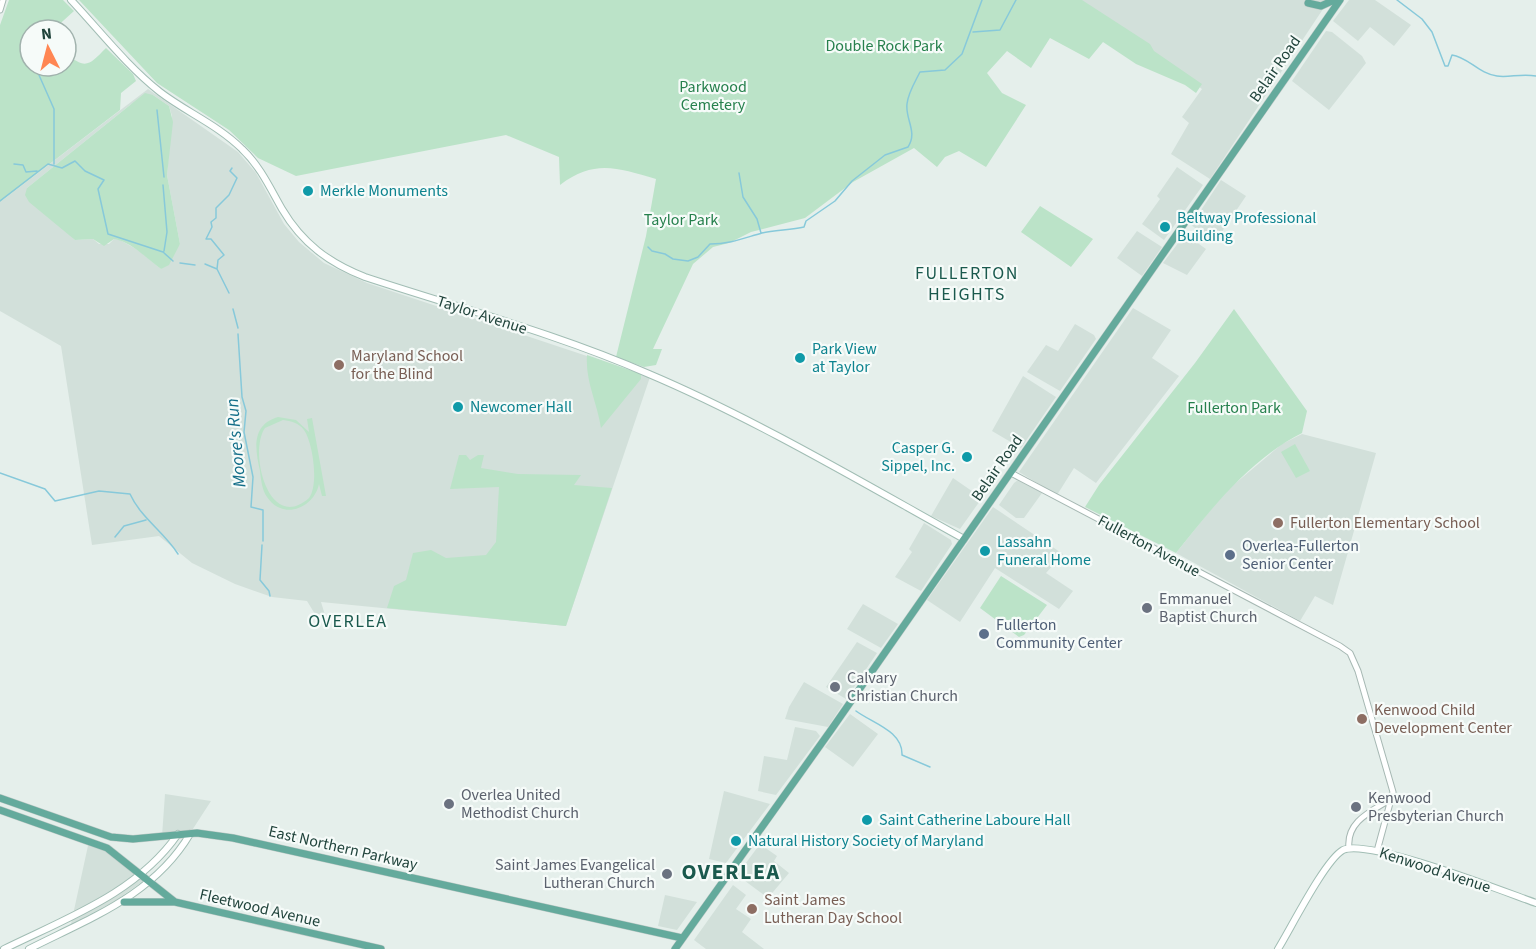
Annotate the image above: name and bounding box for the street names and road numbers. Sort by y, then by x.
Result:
street label: Belair Road [1244,31,1306,107]
street label: Taylor Avenue [434,290,530,340]
street label: Belair Road [966,430,1028,506]
street label: Fullerton Avenue [1094,510,1204,582]
street label: East Northern Parkway [266,820,420,876]
street label: Kenwood Avenue [1376,842,1494,898]
street label: Fleetwood Avenue [197,883,323,933]

